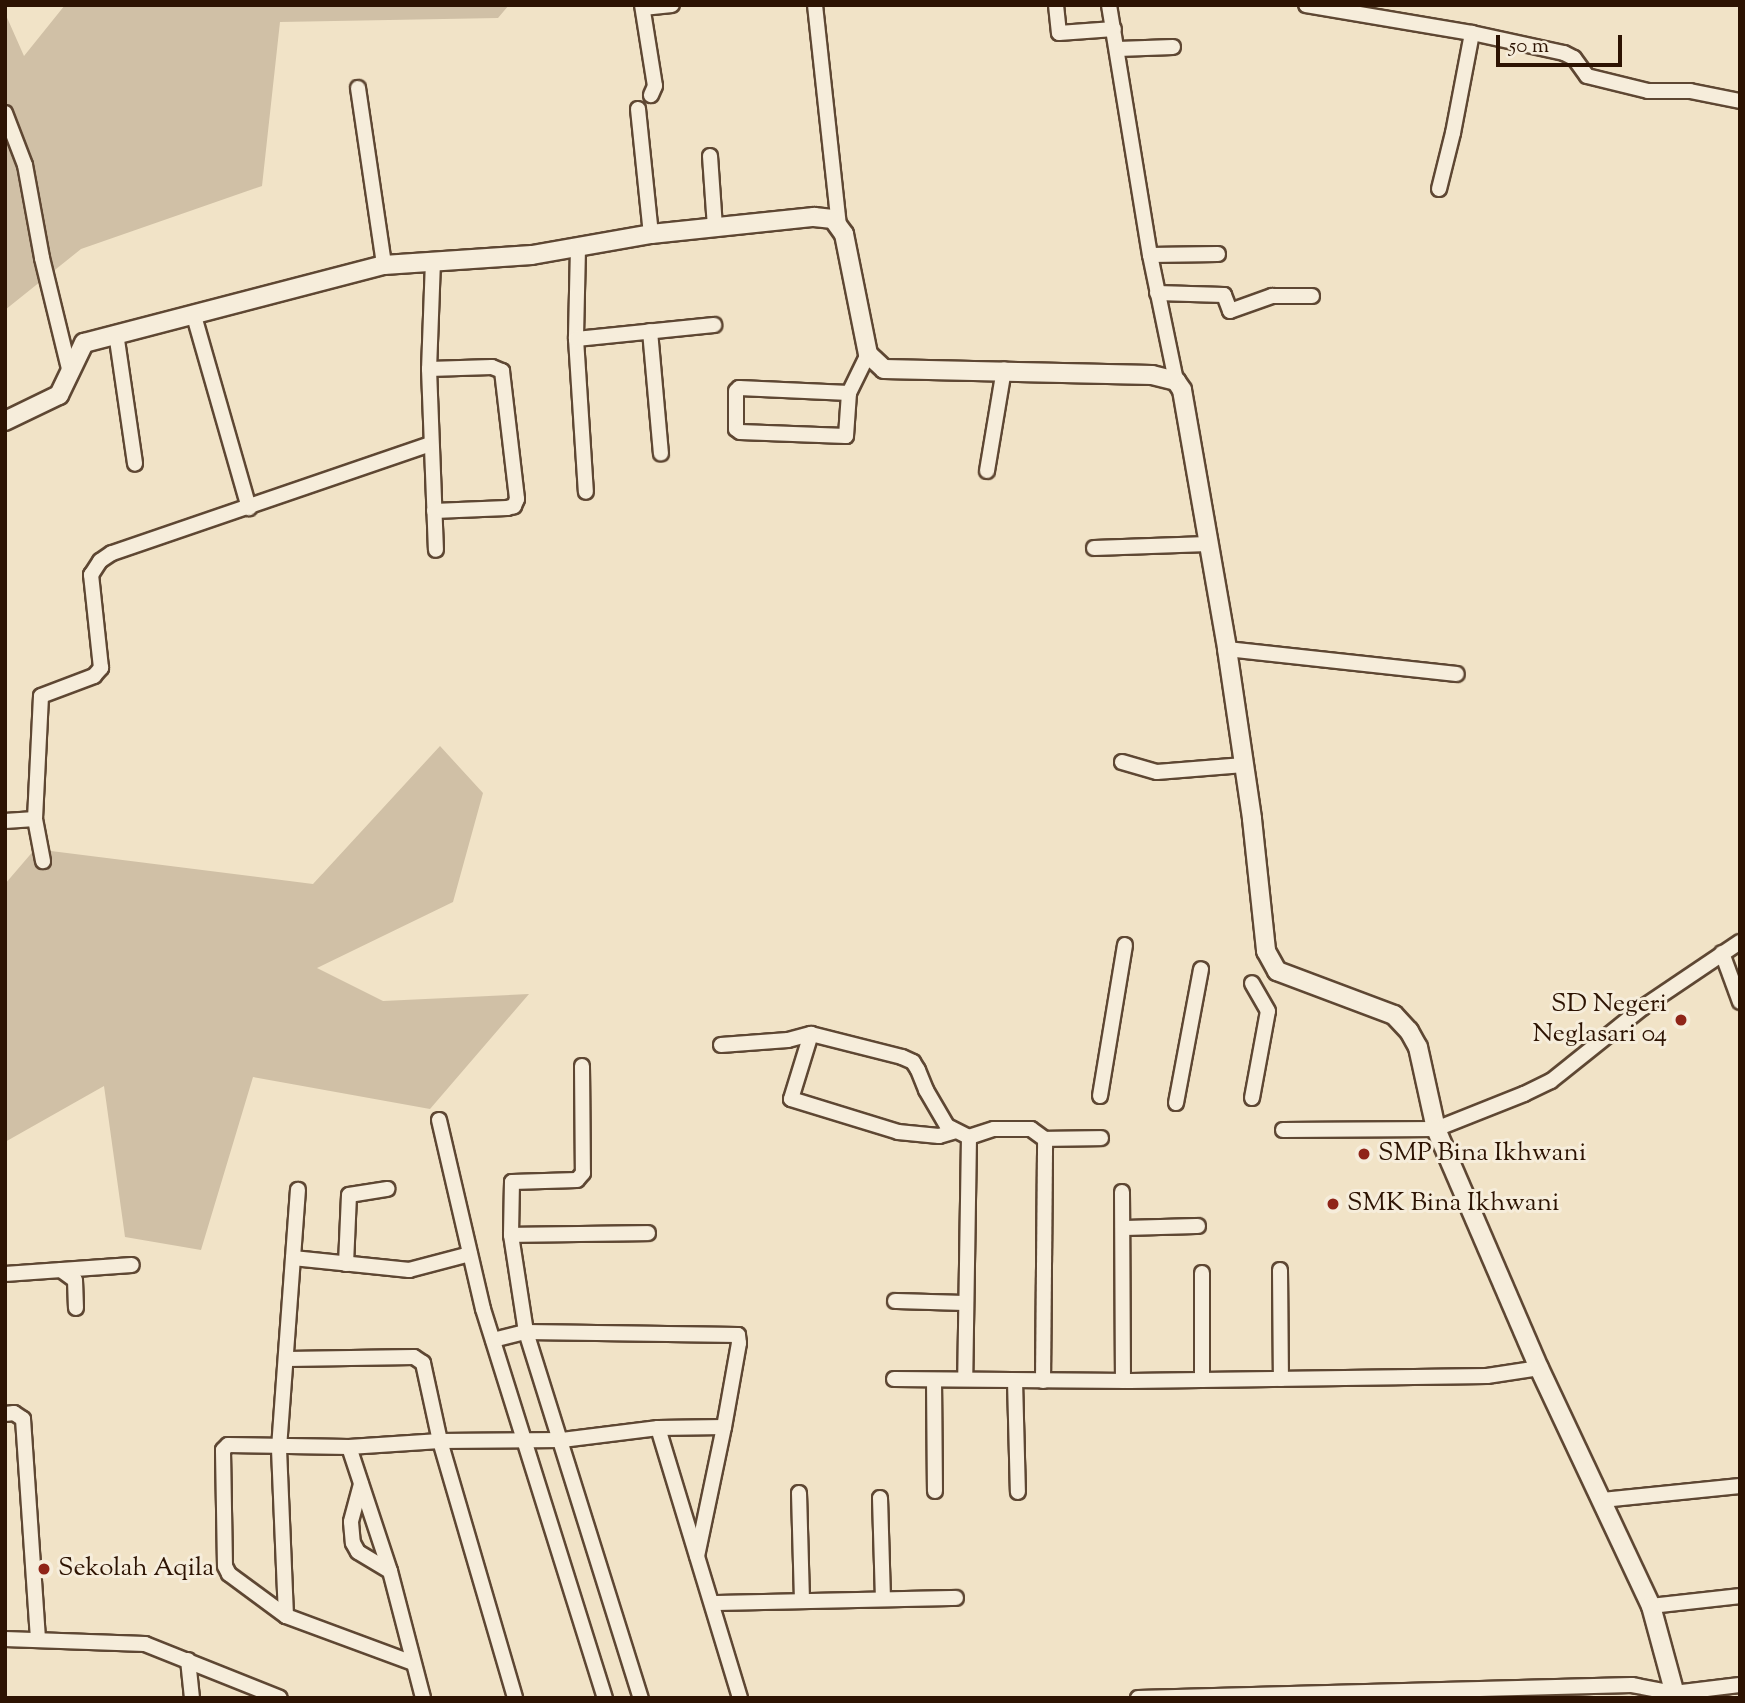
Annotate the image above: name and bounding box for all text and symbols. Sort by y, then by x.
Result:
scale bar [1500,21,1626,65]
text: 50 m [1509,32,1549,62]
place label: SD Negeri Neglasari 04 [1532,989,1667,1050]
marker: SD Negeri Neglasari 04 [1673,1012,1689,1028]
place label: SMP Bina Ikhwani [1378,1138,1586,1170]
marker: SMP Bina Ikhwani [1356,1146,1372,1162]
place label: SMK Bina Ikhwani [1347,1188,1559,1220]
marker: SMK Bina Ikhwani [1325,1196,1341,1212]
place label: Sekolah Aqila [58,1553,214,1585]
marker: Sekolah Aqila [36,1561,52,1577]

